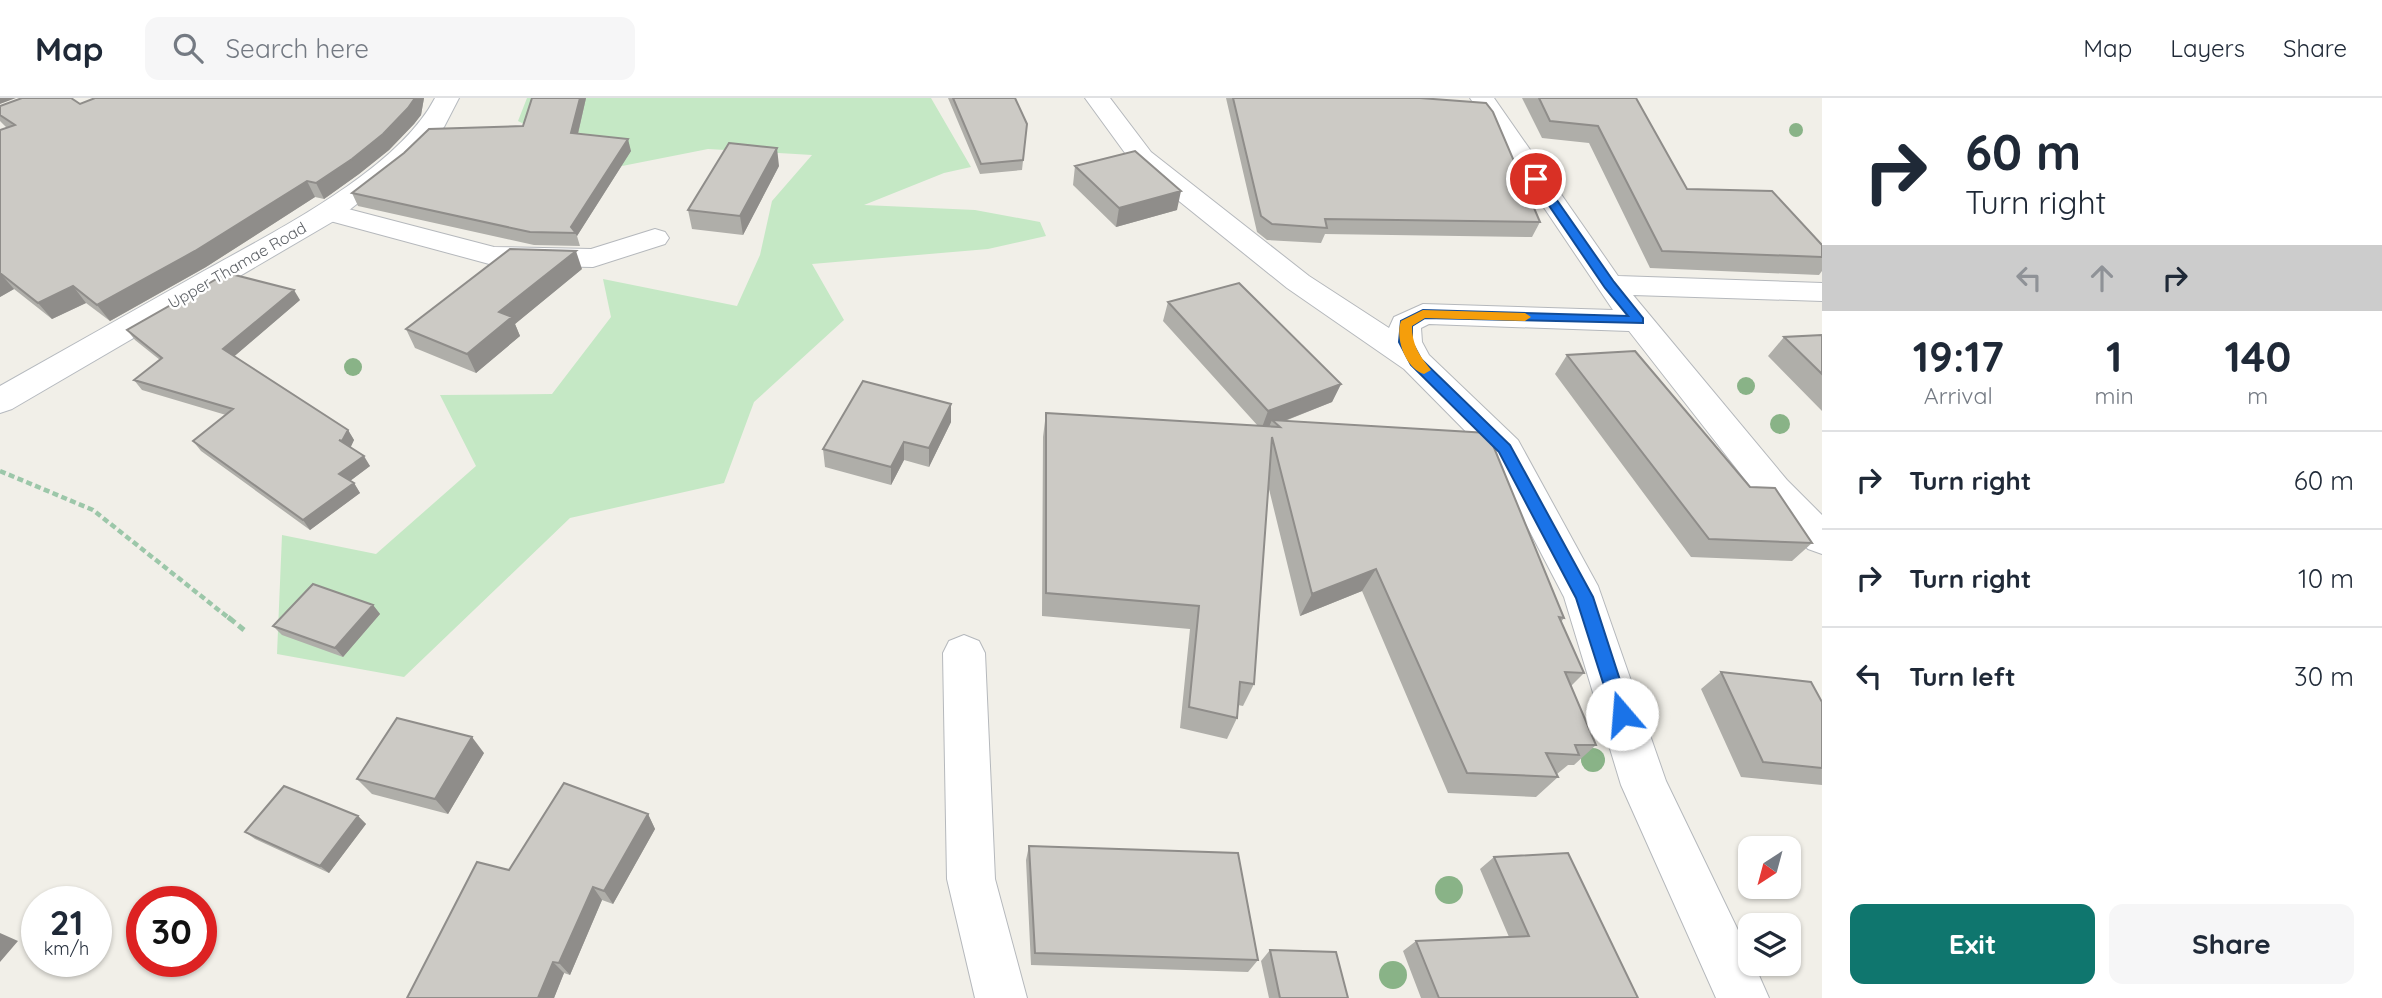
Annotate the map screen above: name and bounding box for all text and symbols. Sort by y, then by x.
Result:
search box [145,17,635,80]
text: Map [35,28,103,69]
icon: search [169,29,207,67]
text: Search here [225,32,369,65]
text: Map [2083,33,2132,63]
text: Layers [2170,33,2245,63]
text: Share [2283,33,2347,63]
text: 60 m [1965,121,2081,182]
icon: right [1850,126,1941,217]
pin [1506,149,1566,209]
icon: arrive [1517,160,1555,198]
text: Turn right [1965,182,2106,222]
street label: Upper Thamae Road [164,217,310,313]
icon: left [2010,259,2048,297]
icon: ahead [2083,259,2121,297]
icon: right [2156,259,2194,297]
text: 19:17 [1913,330,2004,383]
text: 1 [2106,330,2122,383]
text: 140 [2224,330,2291,383]
text: Arrival [1924,381,1993,410]
text: min [2095,381,2134,410]
text: m [2247,381,2268,410]
icon: right [1850,461,1888,499]
text: Turn right [1909,464,2031,497]
text: 60 m [2294,464,2354,497]
icon: right [1850,559,1888,597]
text: Turn right [1909,562,2031,595]
text: 10 m [2298,562,2354,595]
icon: left [1850,657,1888,695]
text: Turn left [1909,660,2016,693]
text: 30 m [2294,660,2354,693]
position arrow [1585,677,1659,751]
north arrow [1738,836,1801,900]
map controls [1738,836,1801,976]
speed limit sign: 30 [126,886,217,977]
text: 21 [50,900,83,944]
button: Exit [1850,904,2095,984]
button: Share [2109,904,2354,984]
button: layers [1738,913,1801,976]
text: km/h [44,937,89,960]

